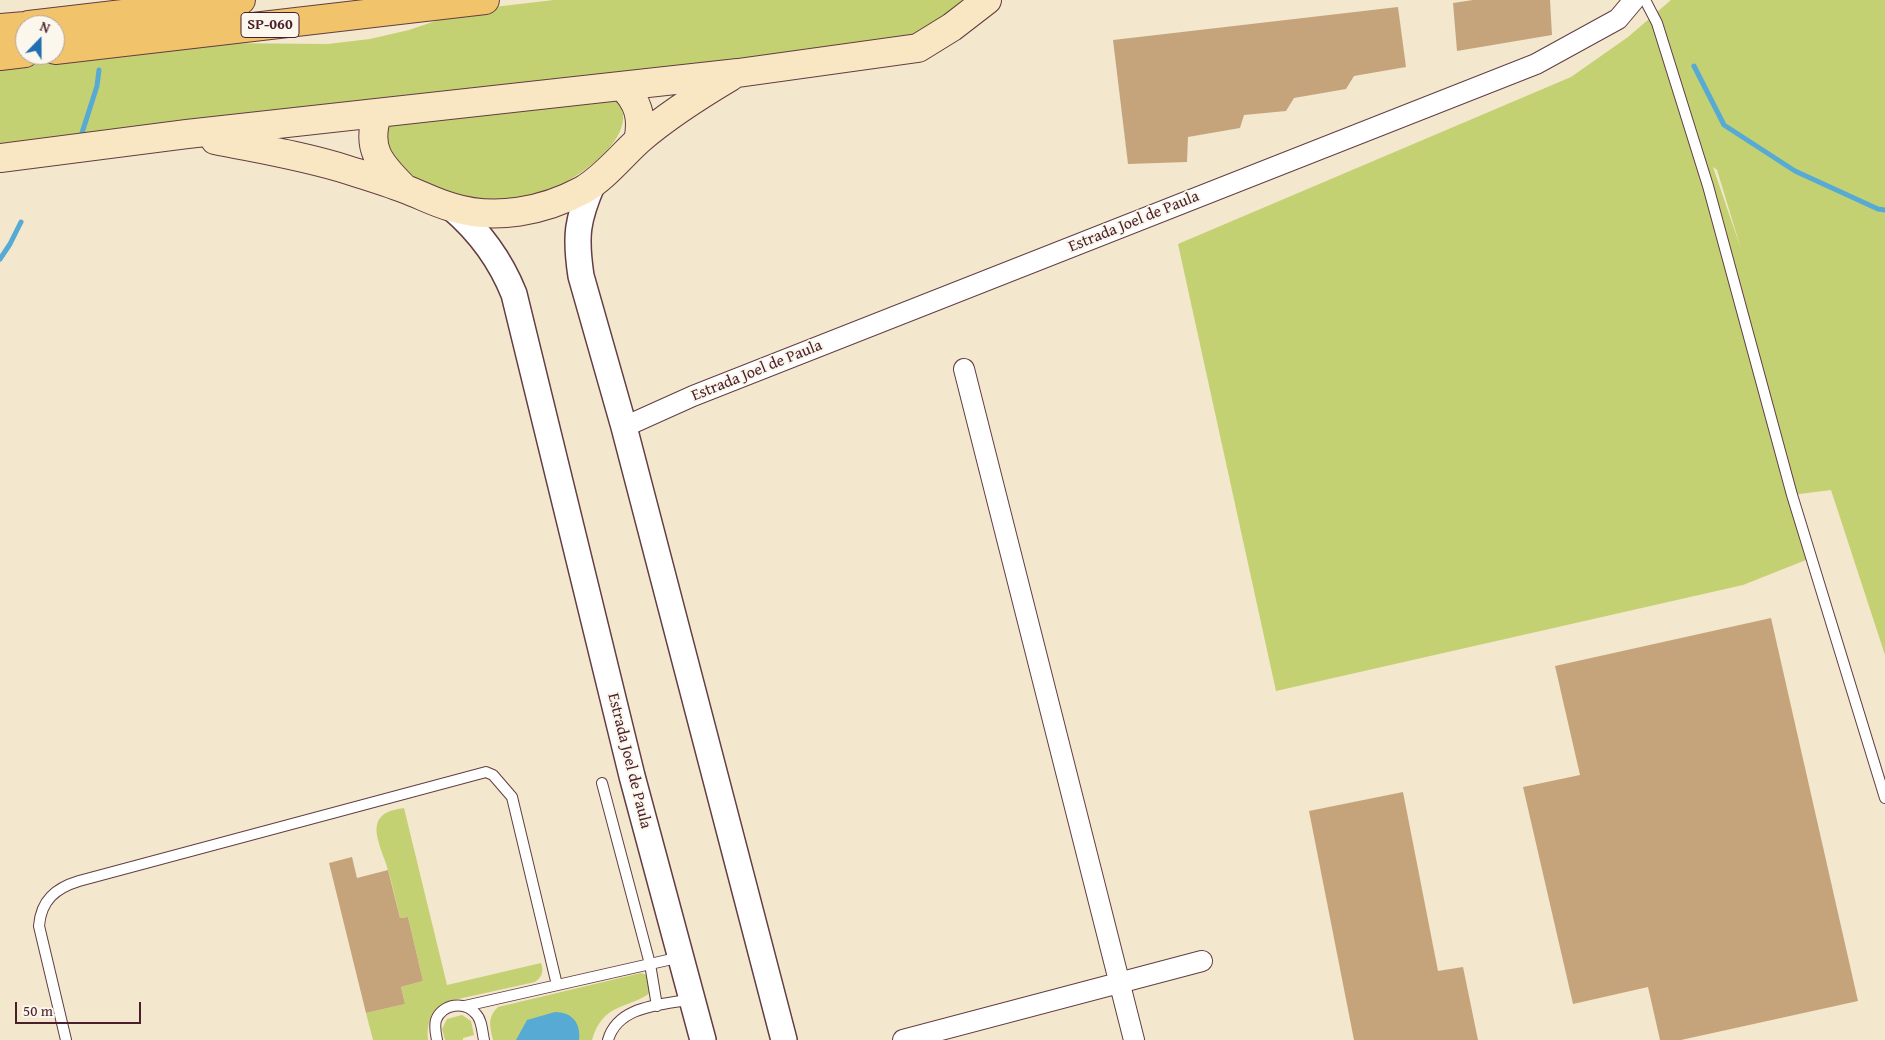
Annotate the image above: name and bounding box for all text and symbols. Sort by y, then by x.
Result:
road number: SP-060 [241,12,299,38]
north arrow [15,15,65,65]
text: N [37,16,53,38]
street label: Estrada Joel de Paula [1066,187,1202,257]
street label: Estrada Joel de Paula [689,336,825,406]
street label: Estrada Joel de Paula [603,691,655,831]
scale bar [18,992,144,1024]
text: 50 m [23,1000,53,1021]

